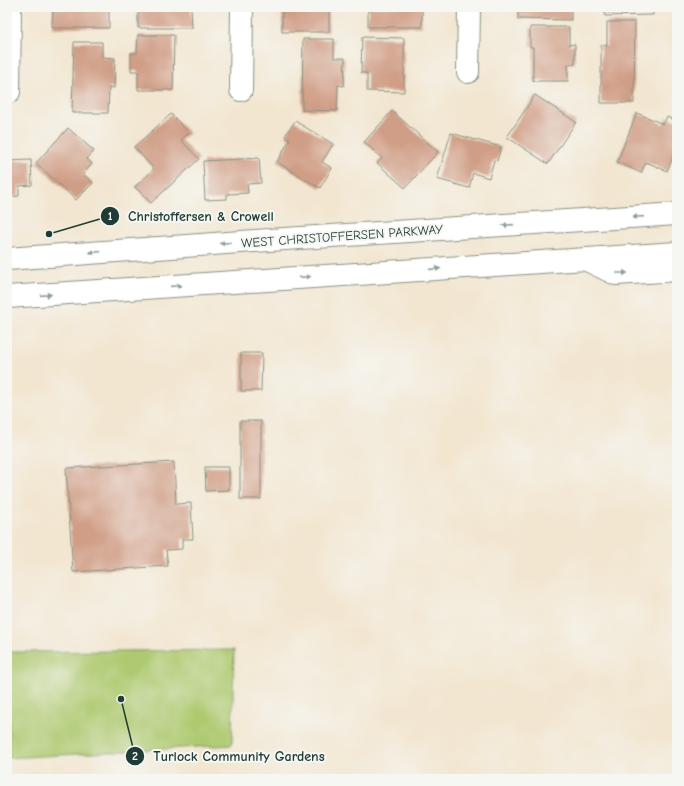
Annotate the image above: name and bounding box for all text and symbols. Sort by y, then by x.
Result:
callout: Christoffersen & Crowell [100,203,282,229]
text: Christoffersen & Crowell [128,208,274,225]
text: 1 [108,209,113,223]
one-way arrow [632,213,644,220]
street label: WEST CHRISTOFFERSEN PARKWAY [241,221,444,251]
one-way arrow [501,222,514,228]
one-way arrow [219,240,231,247]
one-way arrow [89,249,101,256]
one-way arrow [429,265,441,272]
one-way arrow [616,270,629,276]
one-way arrow [299,274,311,281]
one-way arrow [170,283,182,290]
one-way arrow [40,291,52,298]
callout: Turlock Community Gardens [125,743,333,769]
text: Turlock Community Gardens [153,748,325,765]
text: 2 [132,749,138,763]

